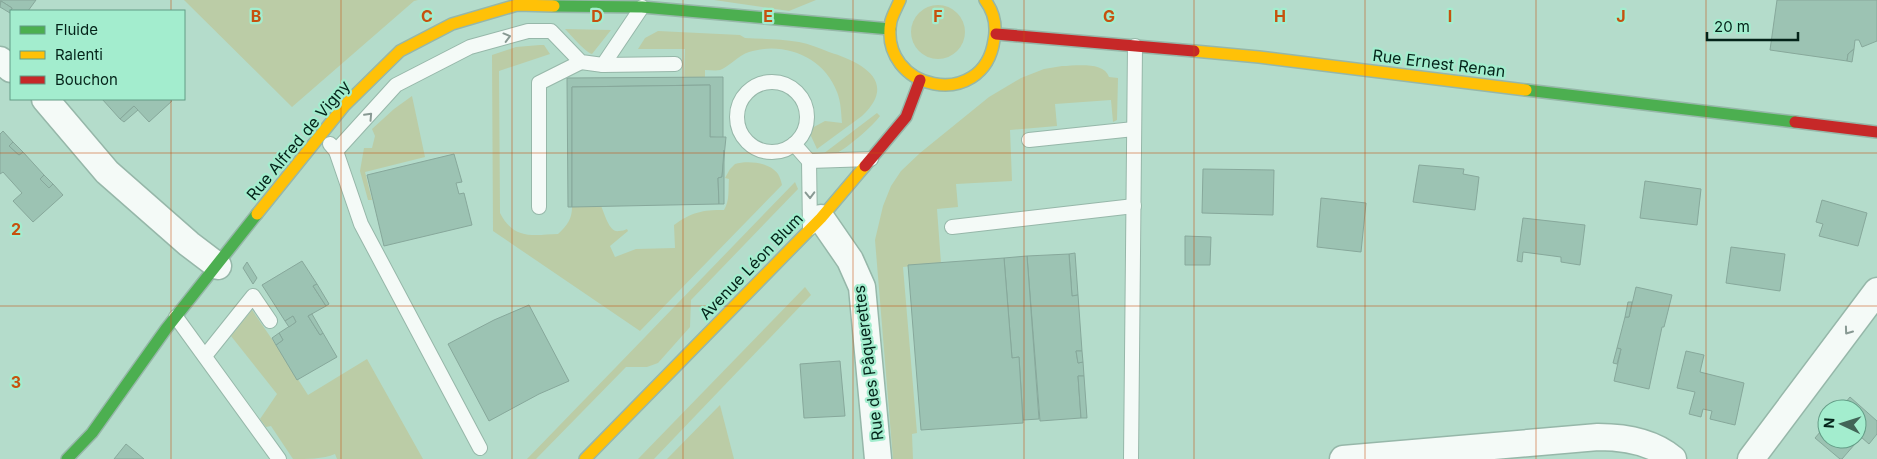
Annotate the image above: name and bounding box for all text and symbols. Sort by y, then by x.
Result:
text: B [251,6,261,26]
text: C [421,6,433,26]
text: D [591,6,603,26]
text: E [763,6,773,26]
text: F [933,6,943,26]
text: G [1103,6,1115,26]
text: H [1274,6,1286,26]
text: I [1448,6,1452,26]
text: J [1616,6,1626,26]
legend [10,10,185,100]
scale bar [1707,10,1798,42]
text: 20 m [1714,17,1750,36]
text: Fluide [55,20,98,39]
one-way arrow [502,32,511,42]
text: Ralenti [55,45,103,64]
street label: Rue Ernest Renan [1371,45,1507,81]
text: Bouchon [55,70,118,89]
street label: Rue Alfred de Vigny [242,76,354,204]
one-way arrow [363,112,372,121]
one-way arrow [805,192,815,199]
street label: Avenue Léon Blum [695,209,807,323]
text: 2 [11,219,21,239]
street label: Rue des Pâquerettes [849,284,887,442]
one-way arrow [1845,325,1854,334]
text: 3 [11,372,21,392]
north arrow [1817,399,1867,449]
text: N [1820,417,1837,429]

